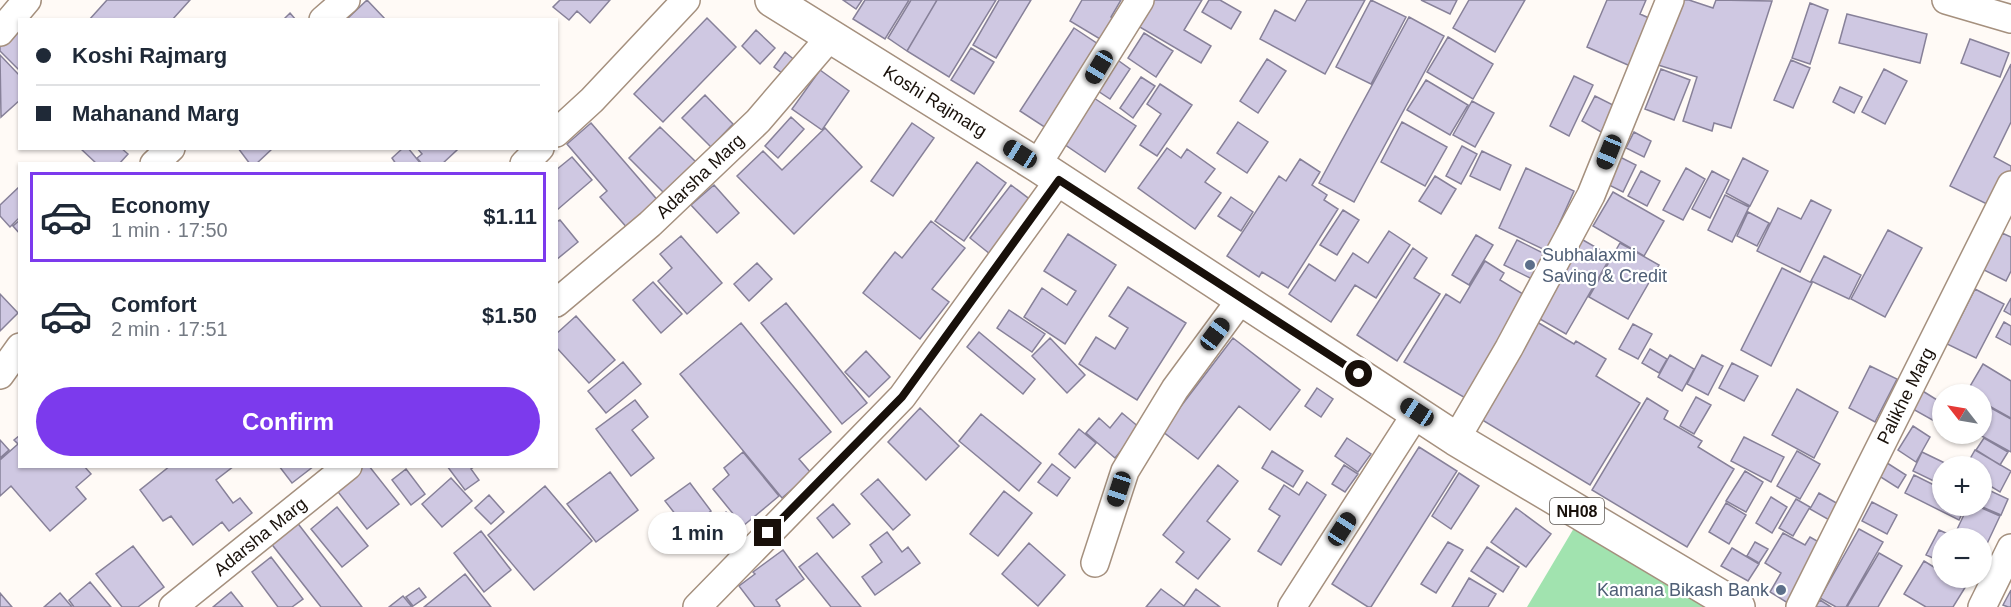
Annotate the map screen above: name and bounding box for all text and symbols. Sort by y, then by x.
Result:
text: Koshi Rajmarg [72,43,227,68]
car [1082,47,1116,87]
street label: Koshi Rajmarg [880,62,990,141]
text: Mahanand Marg [72,101,239,126]
street label: Adarsha Marg [652,130,748,223]
car [1594,132,1624,172]
car [1000,137,1040,171]
icon: car [39,190,93,244]
text: Economy [111,193,210,218]
text: $1.11 [483,204,537,229]
text: 1 min · 17:50 [111,219,228,241]
place label: Subhalaxmi Saving & Credit [1542,245,1667,286]
marker: Subhalaxmi Saving & Credit [1523,258,1537,272]
icon: car [39,289,93,343]
text: Comfort [111,292,197,317]
text: $1.50 [482,303,537,328]
car [1197,314,1233,354]
text: 2 min · 17:51 [111,318,228,340]
street label: Palikhe Marg [1873,344,1938,447]
route start [1345,360,1372,387]
north arrow [1932,384,1992,444]
map controls [1932,384,1992,588]
button: Confirm [36,387,540,456]
car [1397,395,1437,429]
button: + [1932,456,1992,516]
car [1105,469,1133,509]
street label: Adarsha Marg [210,493,311,580]
road number: NH08 [1550,498,1604,524]
car [1325,509,1359,549]
callout: 1 min [648,512,747,554]
route end [754,519,781,546]
text: 1 min [671,522,724,544]
button: − [1932,528,1992,588]
place label: Kamana Bikash Bank [1597,580,1770,600]
marker: Kamana Bikash Bank [1774,583,1788,597]

